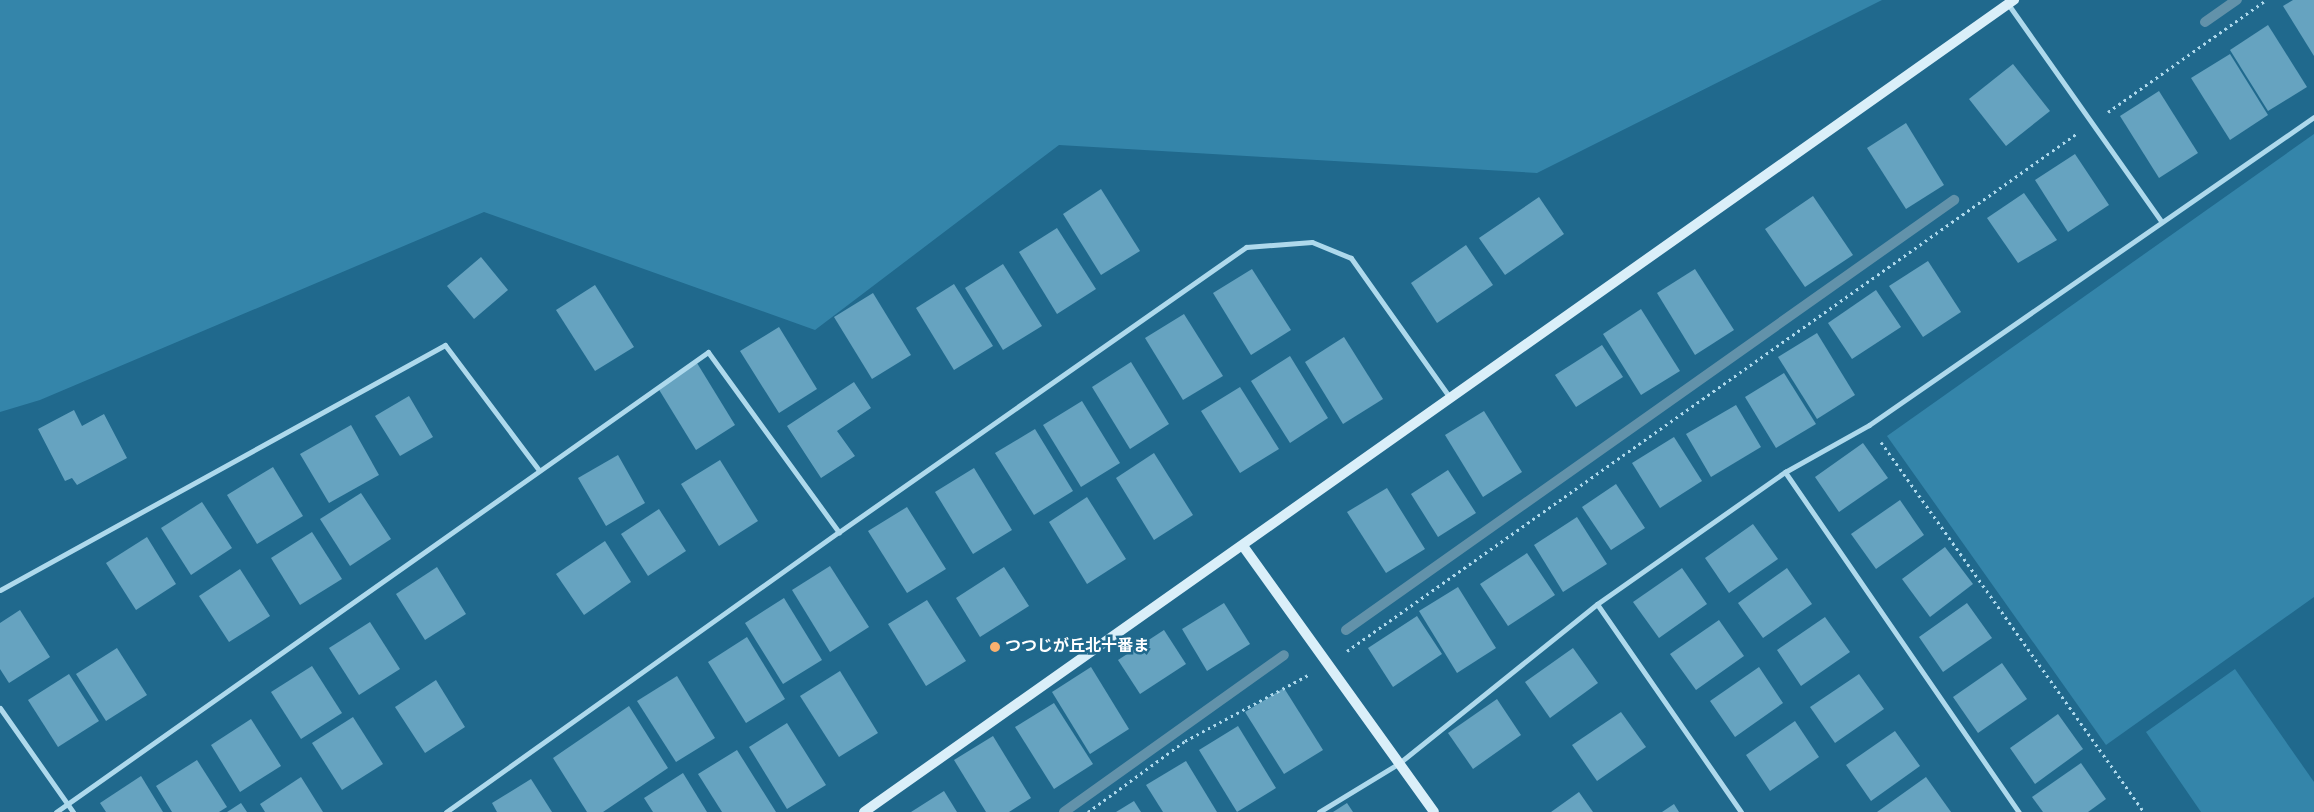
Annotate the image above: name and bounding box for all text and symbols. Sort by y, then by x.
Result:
place label: つつじが丘北十番ま [1005,637,1149,657]
marker: つつじが丘北十番ま [989,641,1001,653]

